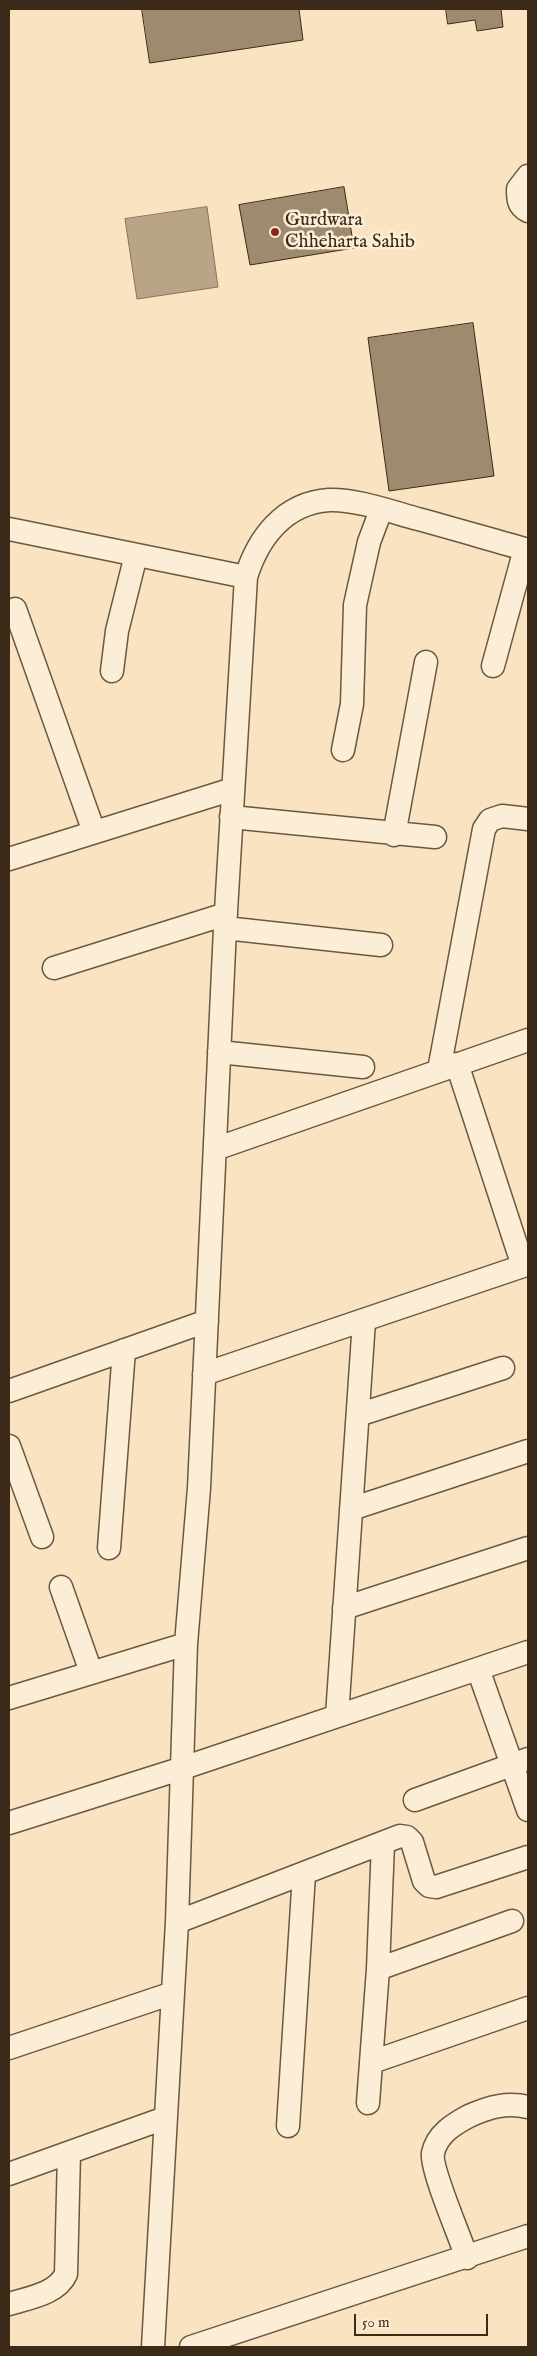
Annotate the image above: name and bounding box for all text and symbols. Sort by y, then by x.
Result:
place label: Gurdwara Chheharta Sahib [285,210,415,254]
marker: Gurdwara Chheharta Sahib [269,226,281,238]
scale bar [357,2304,491,2336]
text: 50 m [362,2313,390,2332]

